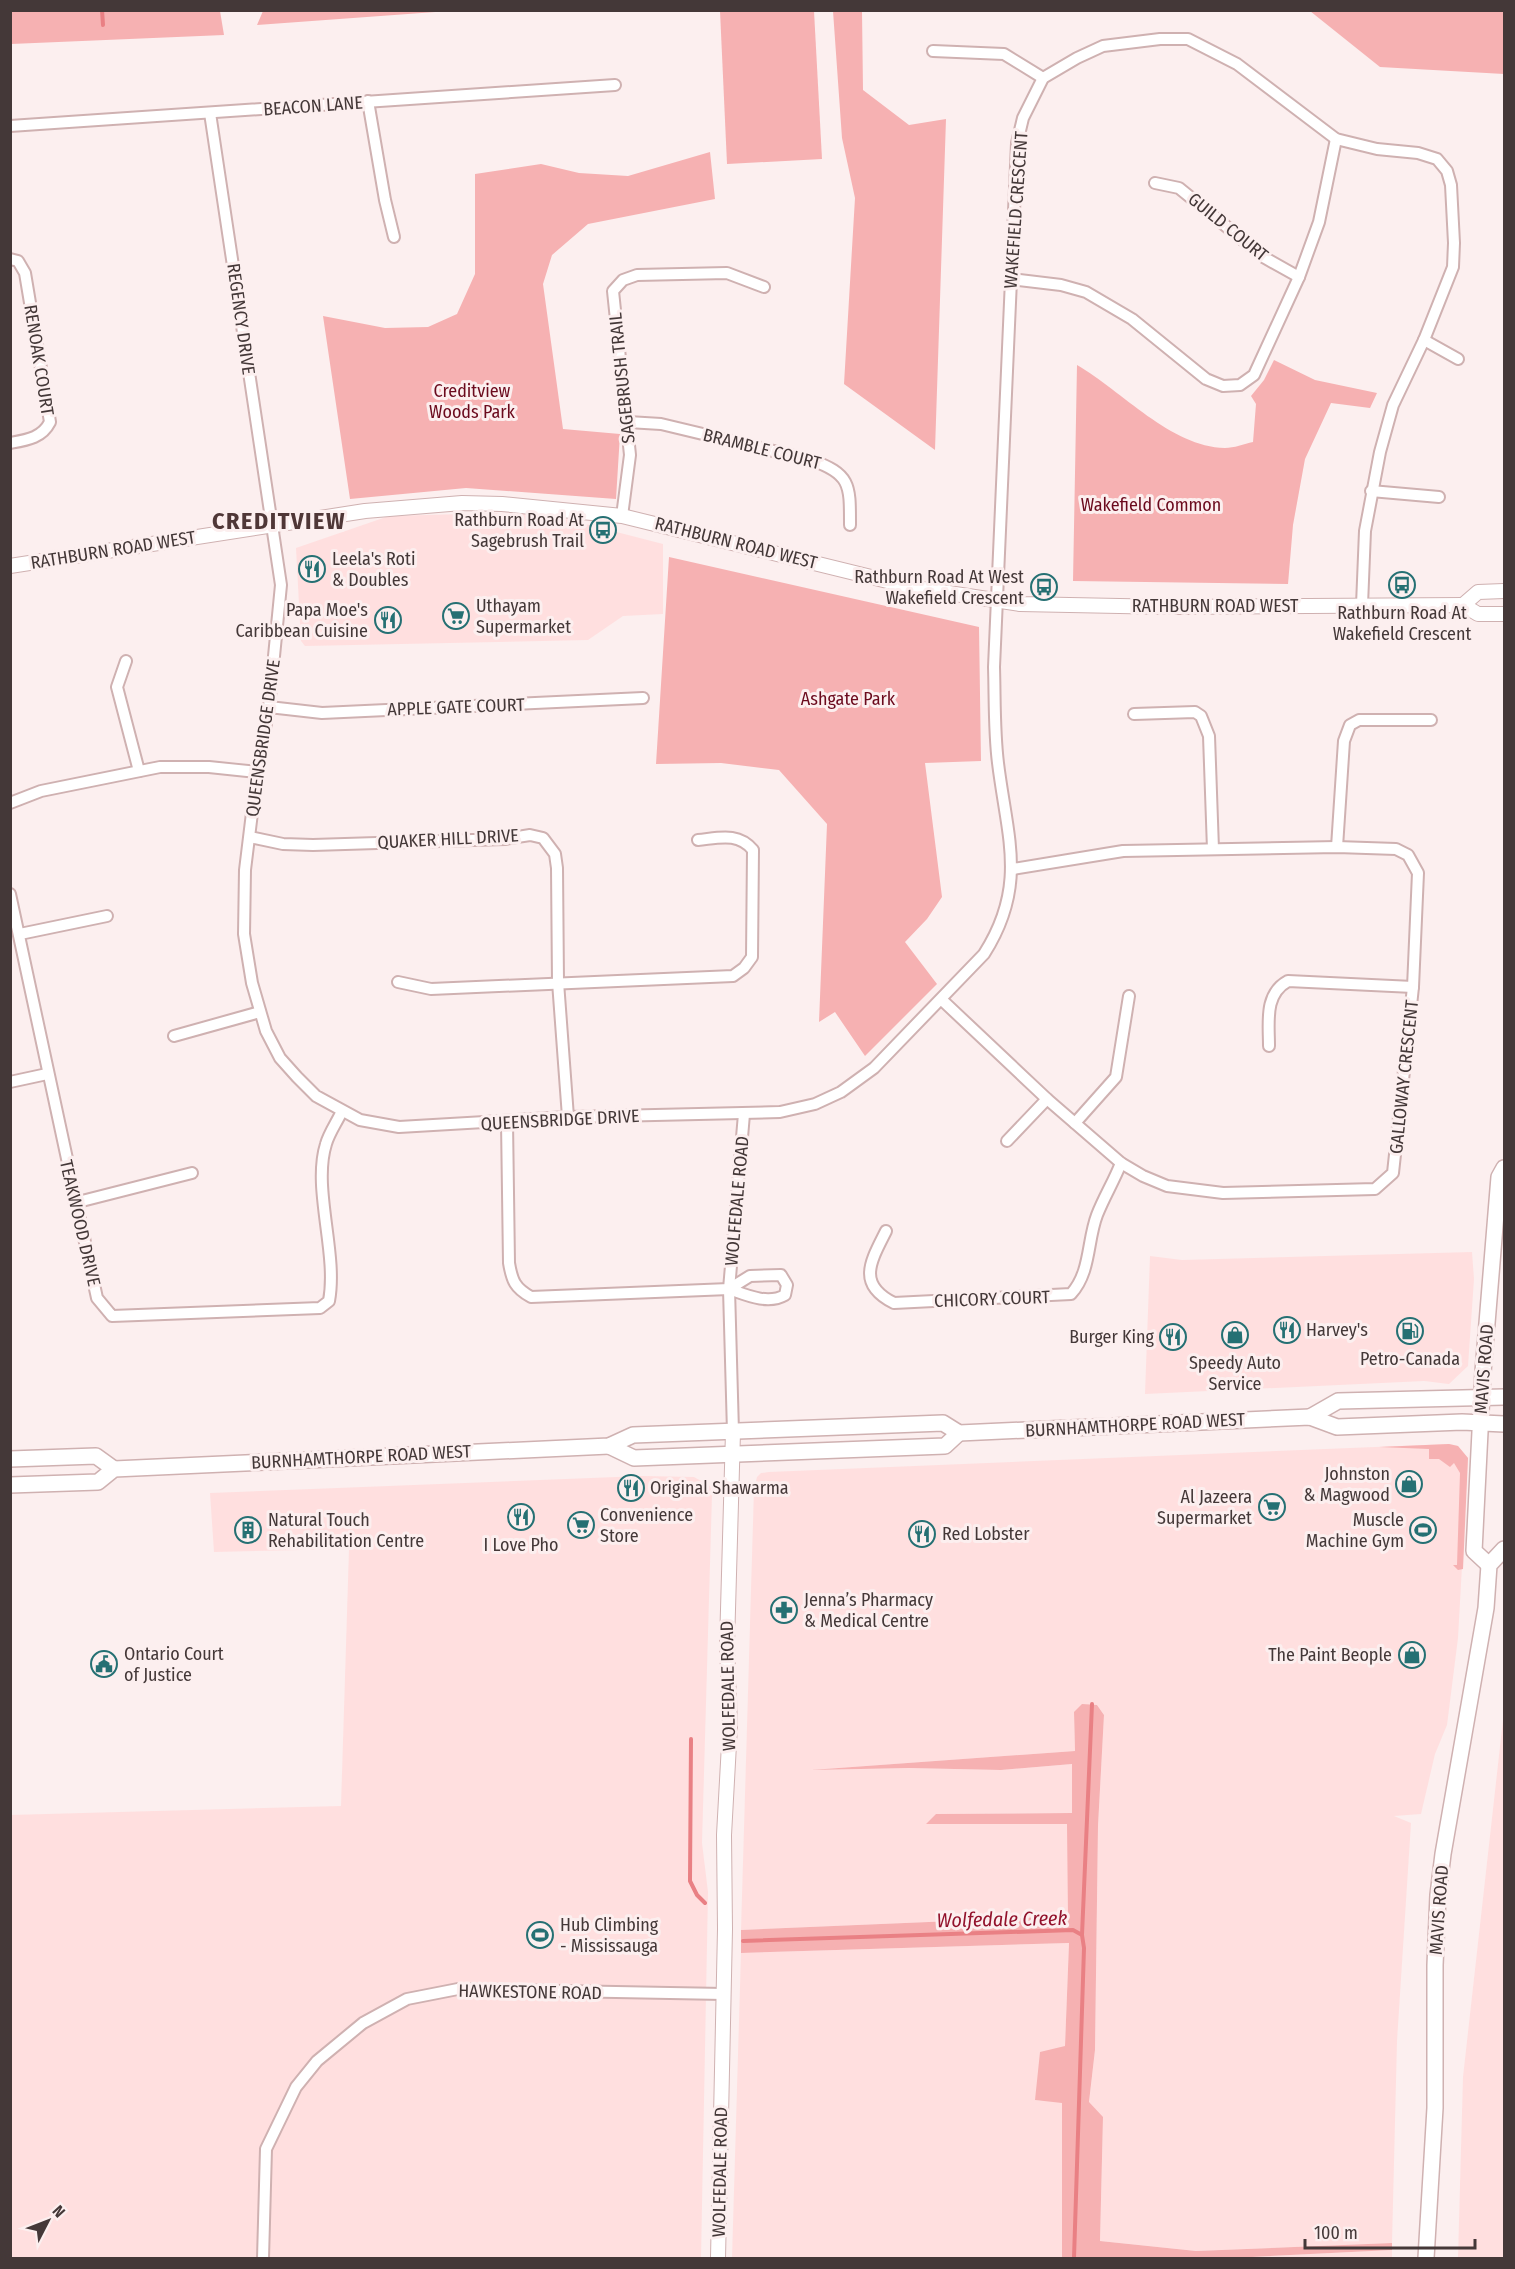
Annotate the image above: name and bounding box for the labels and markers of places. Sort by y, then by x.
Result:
place label: Rathburn Road At Sagebrush Trail [454,509,584,552]
bus stop icon: Rathburn Road At Sagebrush Trail [588,515,618,545]
place label: Leela's Roti & Doubles [332,548,415,591]
restaurant icon: Leela's Roti & Doubles [297,554,327,584]
place label: Rathburn Road At West Wakefield Crescent [854,566,1024,609]
bus stop icon: Rathburn Road At Wakefield Crescent [1387,570,1417,600]
bus stop icon: Rathburn Road At West Wakefield Crescent [1029,572,1059,602]
place label: Uthayam Supermarket [476,595,571,638]
place label: Papa Moe's Caribbean Cuisine [236,599,368,642]
supermarket icon: Uthayam Supermarket [441,601,471,631]
place label: Rathburn Road At Wakefield Crescent [1333,602,1471,645]
restaurant icon: Papa Moe's Caribbean Cuisine [373,605,403,635]
restaurant icon: Harvey's [1272,1315,1302,1345]
fuel station icon: Petro-Canada [1395,1316,1425,1346]
place label: Harvey's [1306,1319,1368,1341]
shop icon: Speedy Auto Service [1220,1320,1250,1350]
restaurant icon: Burger King [1158,1322,1188,1352]
place label: Burger King [1069,1326,1155,1348]
place label: Petro-Canada [1360,1348,1460,1370]
place label: Speedy Auto Service [1189,1352,1281,1395]
place label: Johnston & Magwood [1304,1463,1390,1506]
shop icon: Johnston & Magwood [1394,1469,1424,1499]
restaurant icon: Original Shawarma [616,1473,646,1503]
place label: Original Shawarma [650,1477,789,1499]
place label: Al Jazeera Supermarket [1157,1486,1252,1529]
supermarket icon: Al Jazeera Supermarket [1257,1492,1287,1522]
restaurant icon: I Love Pho [506,1502,536,1532]
place label: Convenience Store [600,1504,693,1547]
place label: Natural Touch Rehabilitation Centre [268,1509,424,1552]
place label: Muscle Machine Gym [1306,1509,1404,1552]
supermarket icon: Convenience Store [566,1510,596,1540]
building icon: Natural Touch Rehabilitation Centre [233,1515,263,1545]
sports icon: Muscle Machine Gym [1408,1515,1438,1545]
restaurant icon: Red Lobster [907,1519,937,1549]
place label: Red Lobster [942,1523,1030,1545]
place label: I Love Pho [484,1534,559,1556]
place label: Jenna’s Pharmacy & Medical Centre [804,1589,933,1632]
pharmacy icon: Jenna’s Pharmacy & Medical Centre [769,1595,799,1625]
shop icon: The Paint Beople [1397,1640,1427,1670]
place label: Ontario Court of Justice [124,1643,224,1686]
place label: The Paint Beople [1268,1644,1392,1666]
public building icon: Ontario Court of Justice [89,1649,119,1679]
place label: Hub Climbing - Mississauga [560,1914,659,1957]
sports icon: Hub Climbing - Mississauga [525,1920,555,1950]

